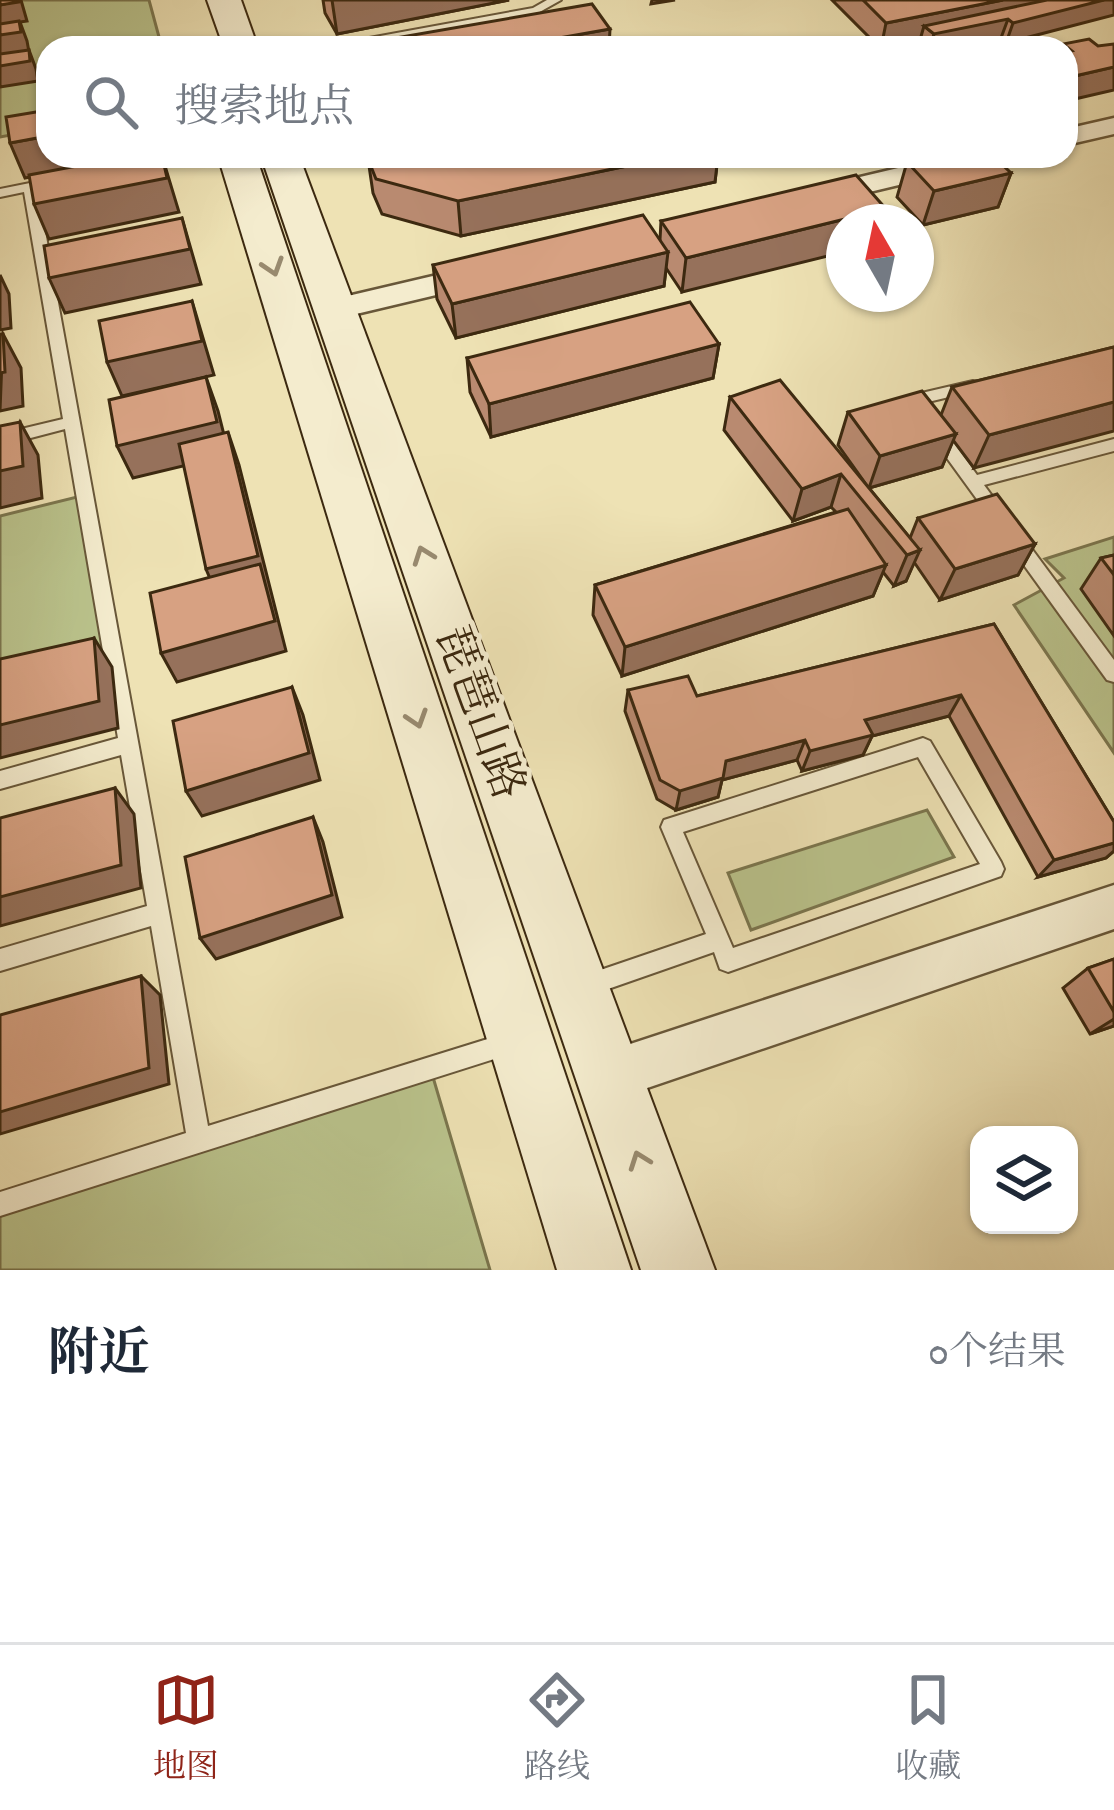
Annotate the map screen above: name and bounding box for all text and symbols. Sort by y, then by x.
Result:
search box [36,36,1078,168]
icon: search [78,69,144,135]
text: 搜索地点 [174,80,354,136]
north arrow [826,204,934,312]
one-way arrow [258,256,283,277]
one-way arrow [413,546,437,567]
street label: 琵琶山路 [422,619,536,807]
one-way arrow [403,708,428,729]
map controls [970,1126,1078,1234]
button: layers [970,1126,1078,1234]
one-way arrow [629,1151,653,1172]
text: 附近 [48,1322,150,1386]
text: 0个结果 [928,1328,1066,1377]
tab: 地图 [153,1667,219,1788]
tab: 路线 [524,1667,590,1788]
tab: 收藏 [895,1667,961,1788]

